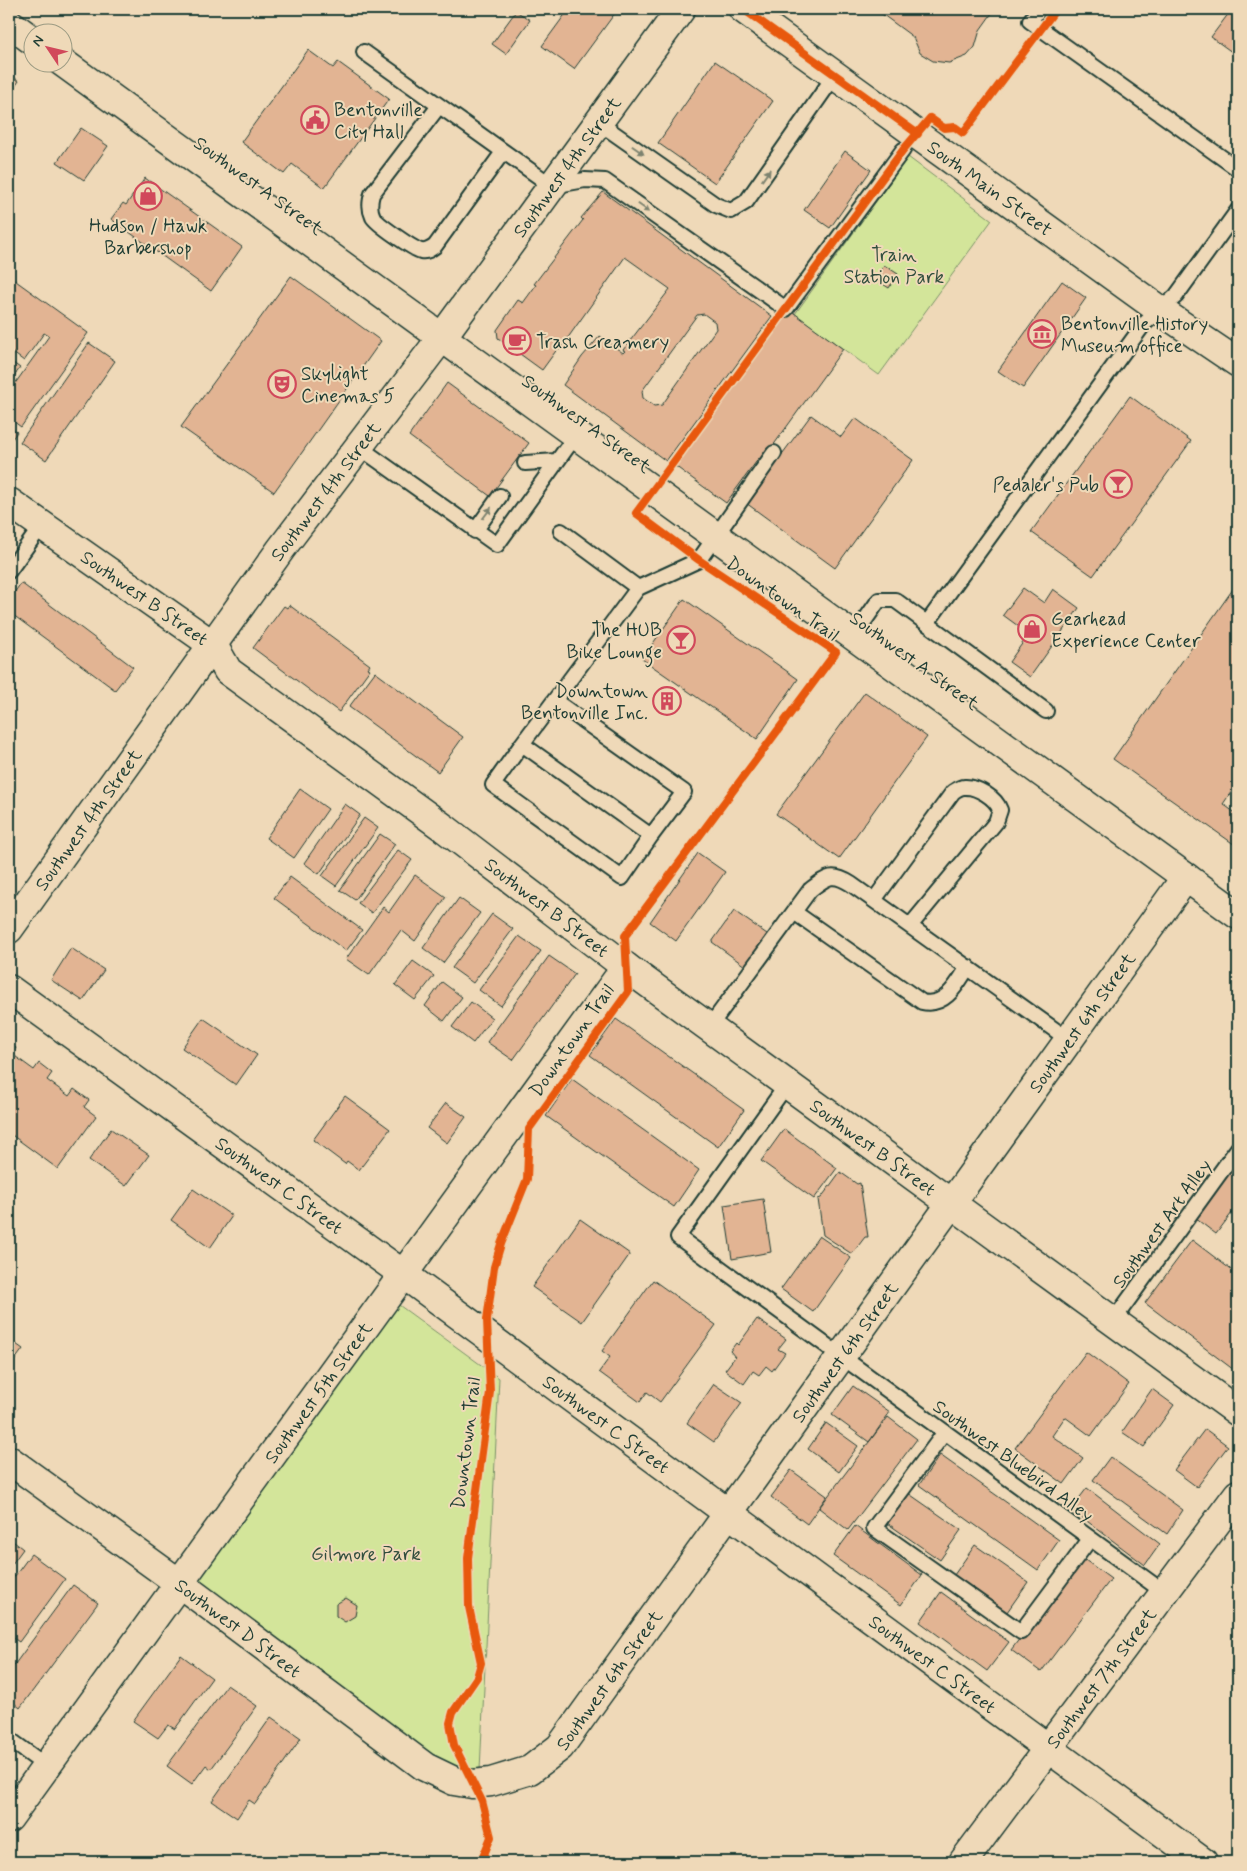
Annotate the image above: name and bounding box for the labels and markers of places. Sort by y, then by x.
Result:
place label: Bentonville City Hall [334,98,423,145]
public building icon: Bentonville City Hall [300,105,330,135]
shop icon: Hudson / Hawk Barbershop [133,181,163,211]
place label: Hudson / Hawk Barbershop [89,214,207,261]
place label: Bentonville History Museum office [1061,312,1208,359]
museum icon: Bentonville History Museum office [1027,319,1057,349]
cafe icon: Trash Creamery [502,326,532,356]
place label: Trash Creamery [536,330,669,355]
place label: Skylight Cinemas 5 [301,362,395,409]
theatre icon: Skylight Cinemas 5 [267,369,297,399]
bar icon: Pedaler's Pub [1103,469,1133,499]
place label: Pedaler's Pub [993,473,1099,498]
place label: Gearhead Experience Center [1051,607,1201,654]
shop icon: Gearhead Experience Center [1017,614,1047,644]
place label: The HUB Bike Lounge [567,618,662,668]
bar icon: The HUB Bike Lounge [666,625,696,655]
place label: Downtown Bentonville Inc. [521,679,648,726]
building icon: Downtown Bentonville Inc. [652,686,682,716]

